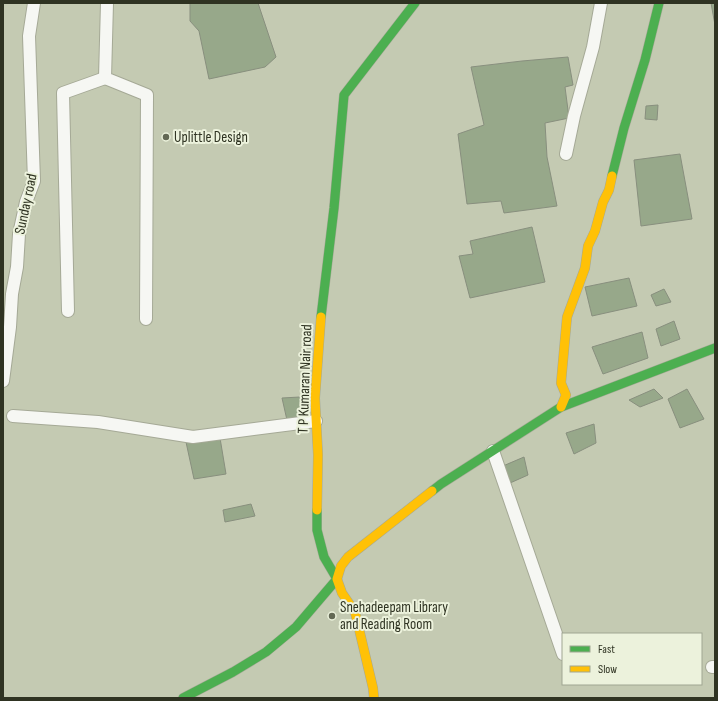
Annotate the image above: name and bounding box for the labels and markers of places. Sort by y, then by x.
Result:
place label: Uplittle Design [174,128,248,147]
marker: Uplittle Design [161,132,171,142]
place label: Snehadeepam Library and Reading Room [340,598,448,634]
marker: Snehadeepam Library and Reading Room [327,611,337,621]

